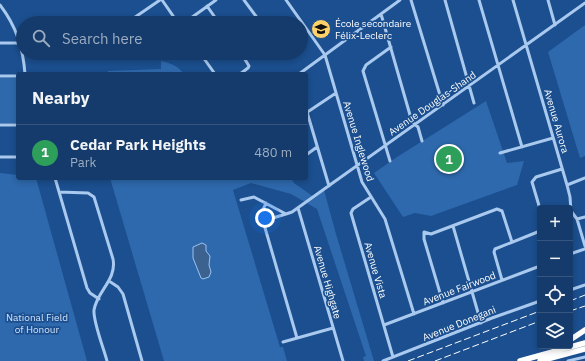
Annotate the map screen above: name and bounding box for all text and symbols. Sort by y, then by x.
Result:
search box [16,16,308,60]
place label: École secondaire Félix-Leclerc [335,17,412,42]
school or university icon: École secondaire Félix-Leclerc [310,18,332,40]
icon: search [30,27,52,49]
text: Search here [62,29,142,48]
street label: Avenue Douglas-Shand [386,68,479,139]
text: Nearby [32,87,90,109]
street label: Avenue Aurora [541,88,572,155]
street label: Avenue Inglewood [340,99,377,183]
text: Cedar Park Heights [70,135,206,154]
text: 1 [41,144,49,161]
text: 480 m [254,144,292,161]
pin: 1 [436,144,462,174]
text: Park [70,154,96,171]
map controls [537,205,573,349]
button: + [537,205,573,241]
your location [255,208,275,228]
street label: Avenue Vista [361,240,390,300]
button: − [537,241,573,277]
street label: Avenue Highgate [311,244,344,321]
street label: Avenue Fairwood [421,269,498,308]
button: locate [537,277,573,313]
street label: Avenue Donegani [421,303,498,344]
park label: National Field of Honour [6,311,68,336]
button: layers [537,313,573,349]

